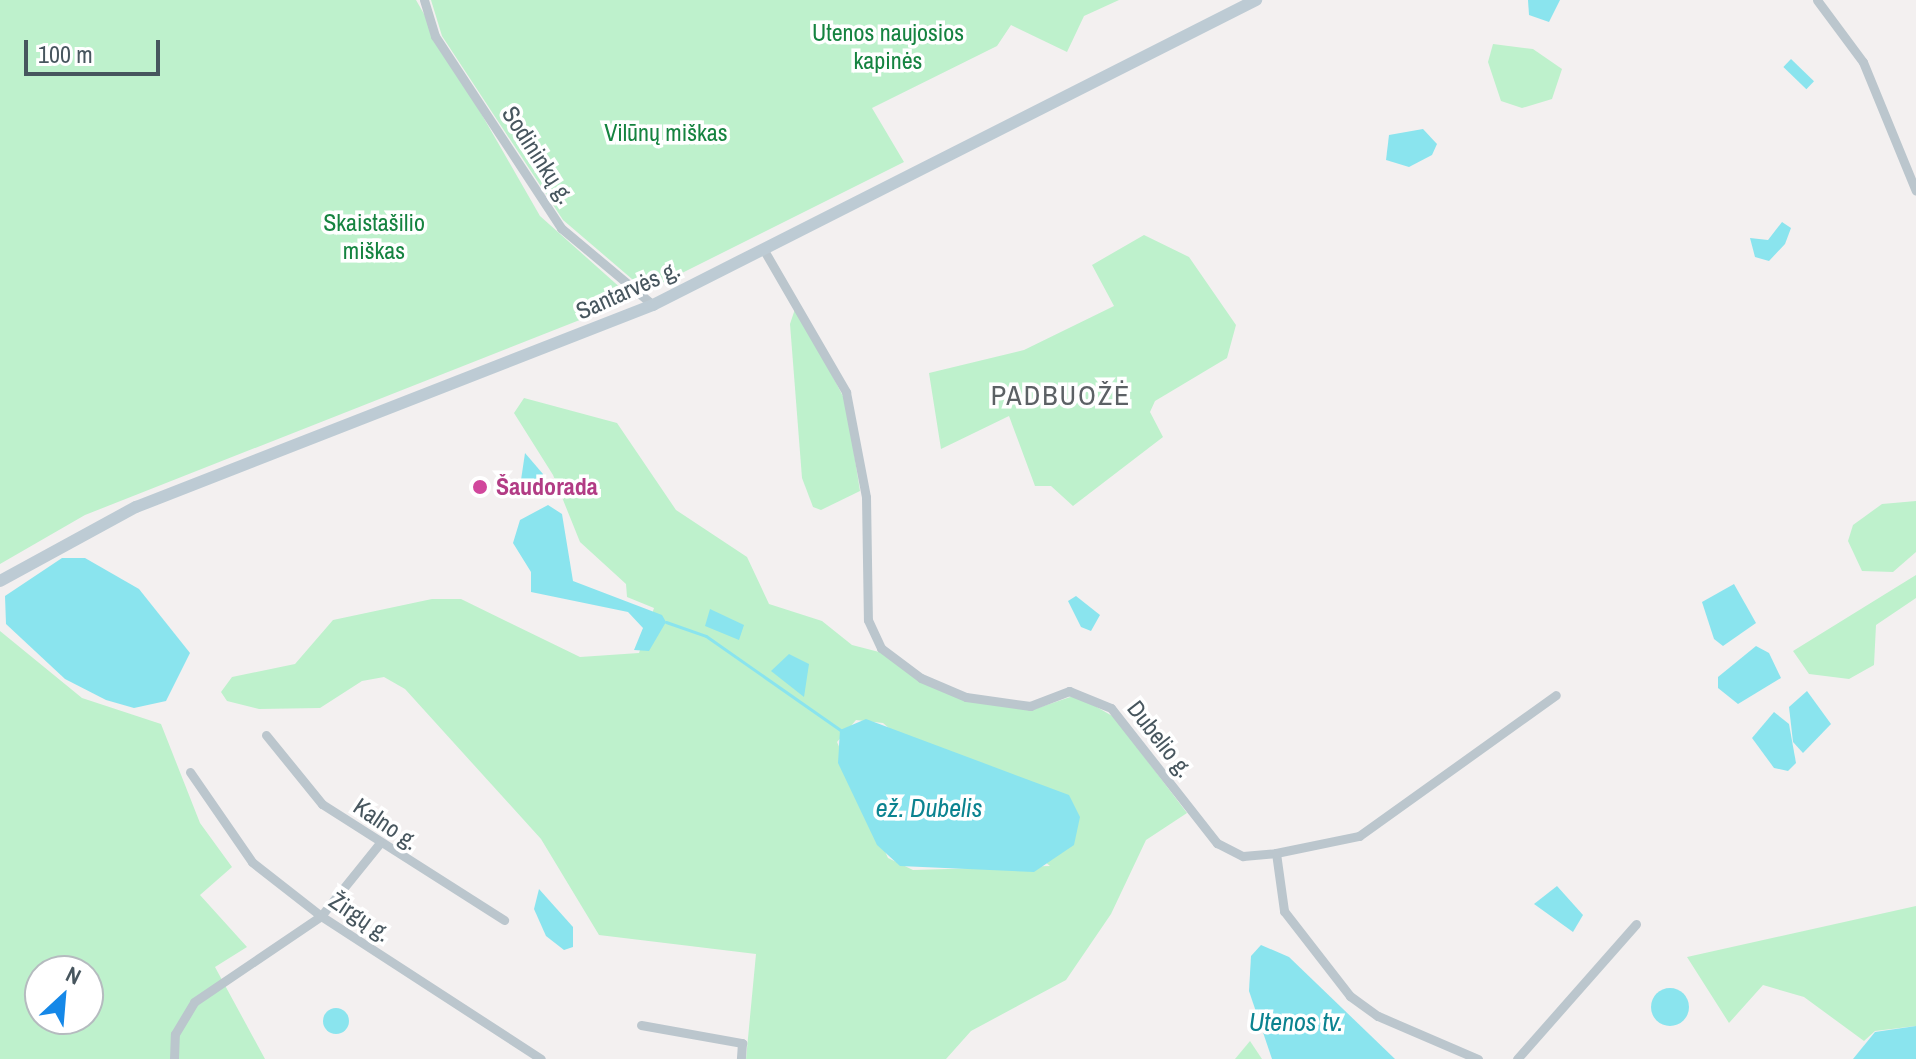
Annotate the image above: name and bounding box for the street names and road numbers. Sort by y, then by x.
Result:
street label: Sodininkų g. [496,101,580,209]
street label: Santarvės g. [572,254,684,326]
street label: Dubelio g. [1121,695,1199,783]
street label: Kalno g. [348,792,424,856]
street label: Žirgų g. [324,886,396,948]

